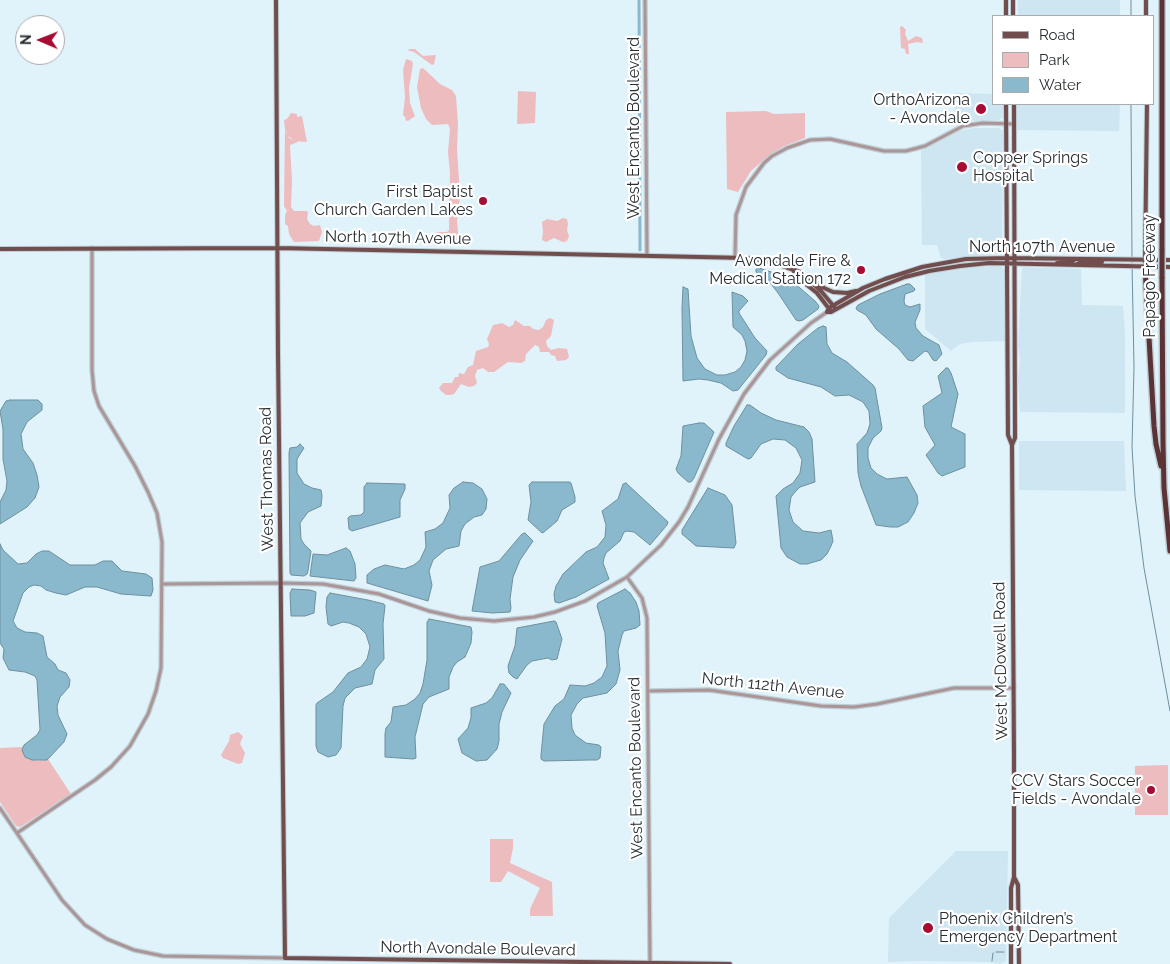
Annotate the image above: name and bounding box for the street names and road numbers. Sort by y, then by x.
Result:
street label: West Encanto Boulevard [624,37,644,219]
street label: Papago Freeway [1140,214,1160,338]
street label: North 107th Avenue [325,227,471,249]
street label: North 107th Avenue [969,237,1115,257]
street label: West Thomas Road [256,407,278,551]
street label: West McDowell Road [990,581,1012,741]
street label: North 112th Avenue [701,669,845,703]
street label: West Encanto Boulevard [625,677,647,859]
street label: North Avondale Boulevard [380,938,576,960]

